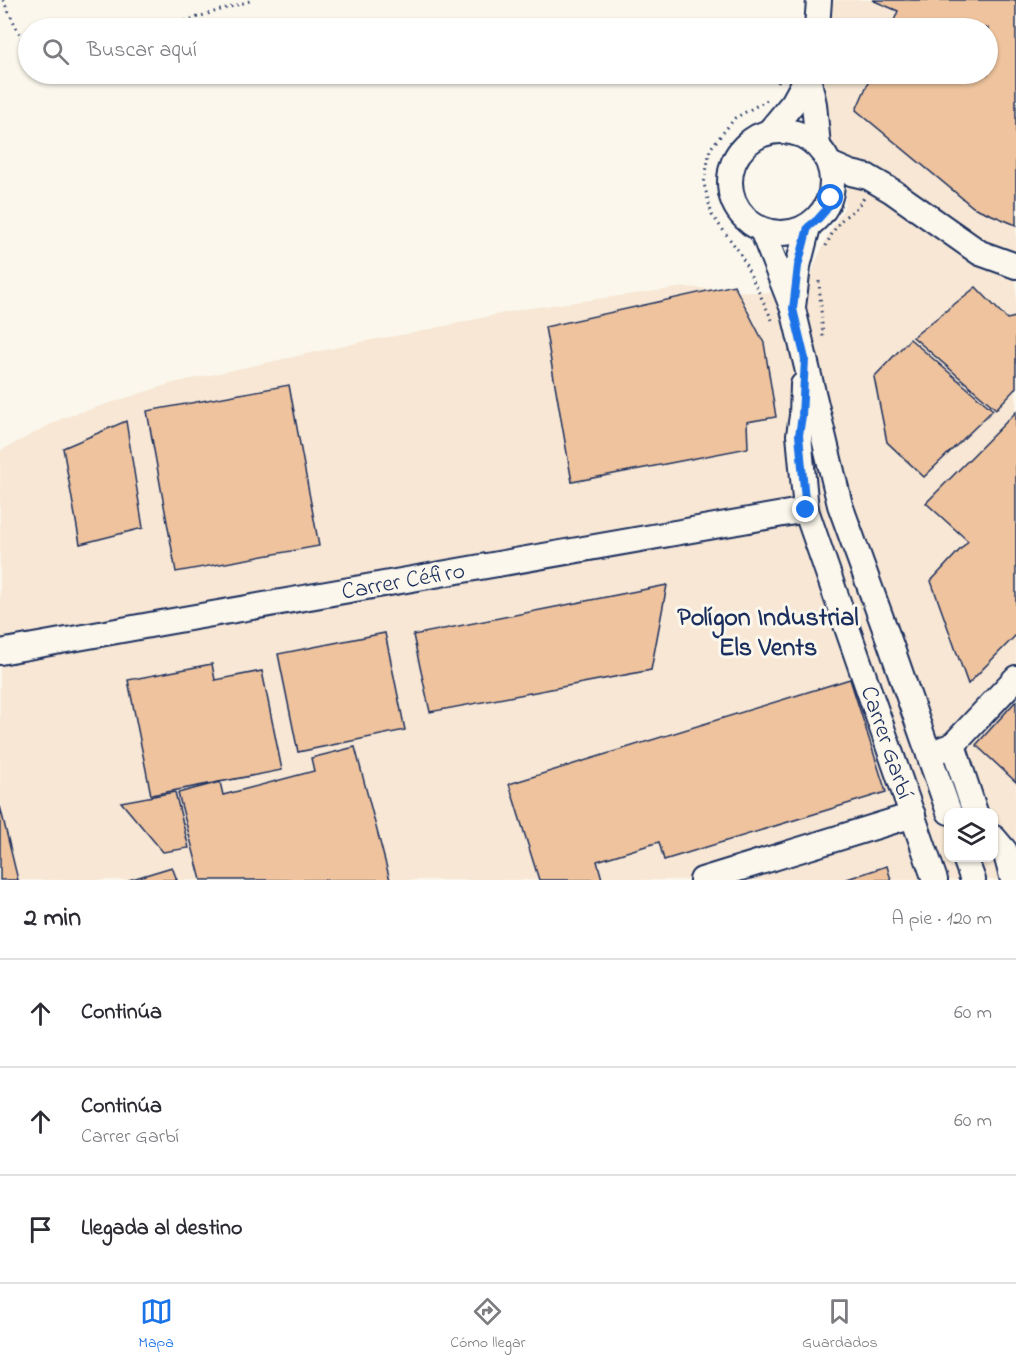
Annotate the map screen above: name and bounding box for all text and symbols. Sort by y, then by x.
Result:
search box [18,18,998,84]
icon: search [39,35,72,68]
text: Buscar aquí [87,35,197,67]
route start [817,184,843,210]
route end [792,496,818,522]
street label: Carrer Céfiro [339,554,468,611]
district label: Polígon Industrial Els Vents [677,600,859,668]
street label: Carrer Garbí [850,681,921,804]
map controls [944,808,998,862]
button: layers [944,808,998,862]
text: 2 min [24,900,81,938]
text: A pie · 120 m [892,905,992,934]
icon: ahead [24,997,57,1030]
text: Continúa [81,997,162,1029]
text: 60 m [954,999,992,1028]
text: Continúa [81,1091,162,1123]
icon: ahead [24,1105,57,1138]
text: 60 m [954,1107,992,1136]
text: Carrer Garbí [81,1123,179,1152]
icon: arrive [24,1213,57,1246]
text: Llegada al destino [81,1213,242,1245]
tab: Mapa [138,1295,174,1355]
tab: Cómo llegar [450,1295,526,1355]
tab: Guardados [802,1295,878,1355]

